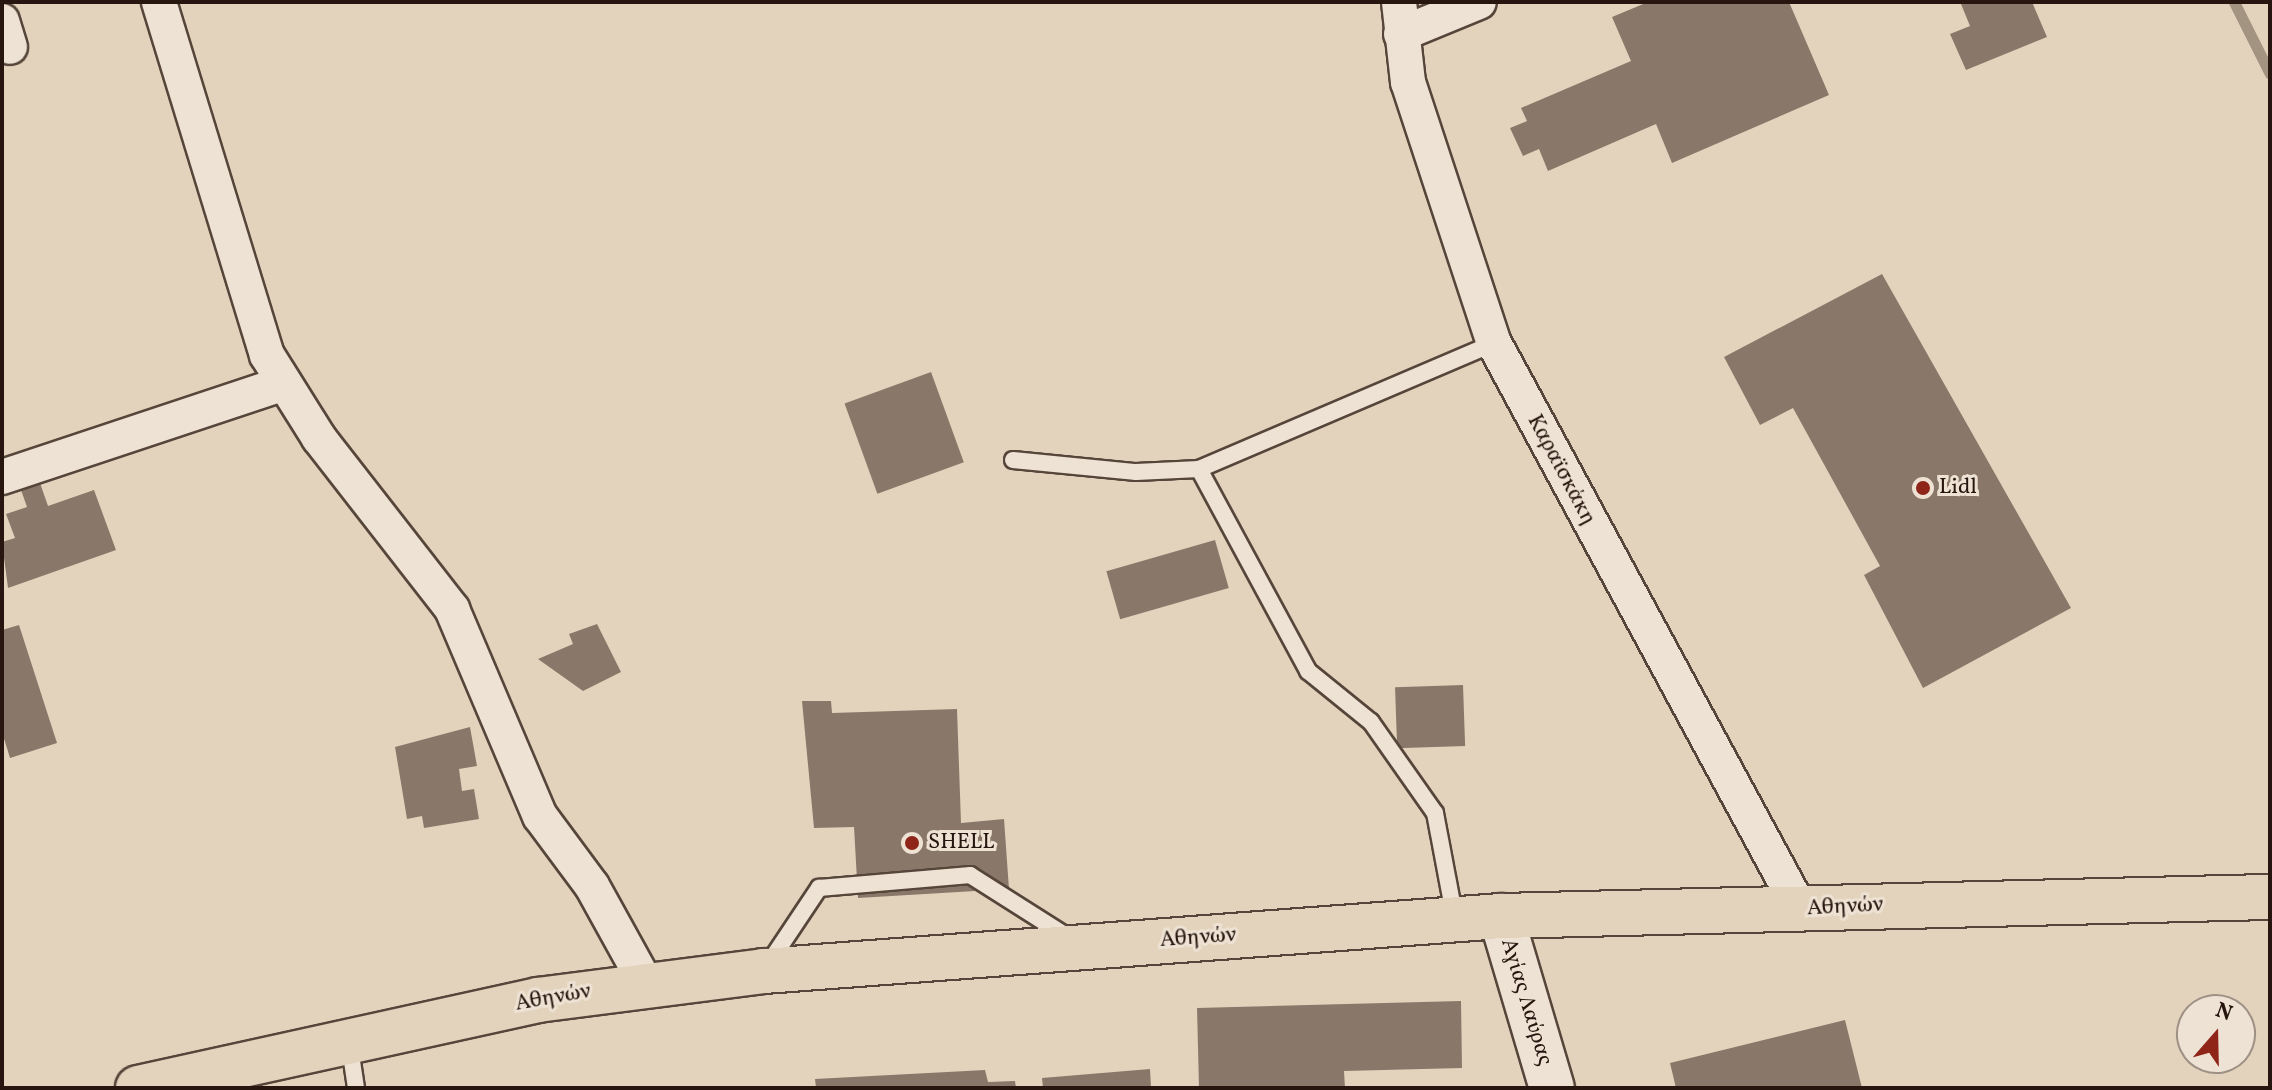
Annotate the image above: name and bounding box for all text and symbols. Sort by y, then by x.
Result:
street label: Καραϊσκάκη [1521,410,1601,530]
place label: Lidl [1939,475,1977,501]
marker: Lidl [1914,479,1932,497]
place label: SHELL [928,830,995,856]
marker: SHELL [903,834,921,852]
street label: Αθηνών [1806,892,1884,922]
street label: Αθηνών [1159,922,1237,954]
street label: Αγίας Λαύρας [1494,935,1558,1069]
street label: Αθηνών [513,978,593,1018]
north arrow [2176,994,2256,1074]
text: N [2211,996,2236,1030]

